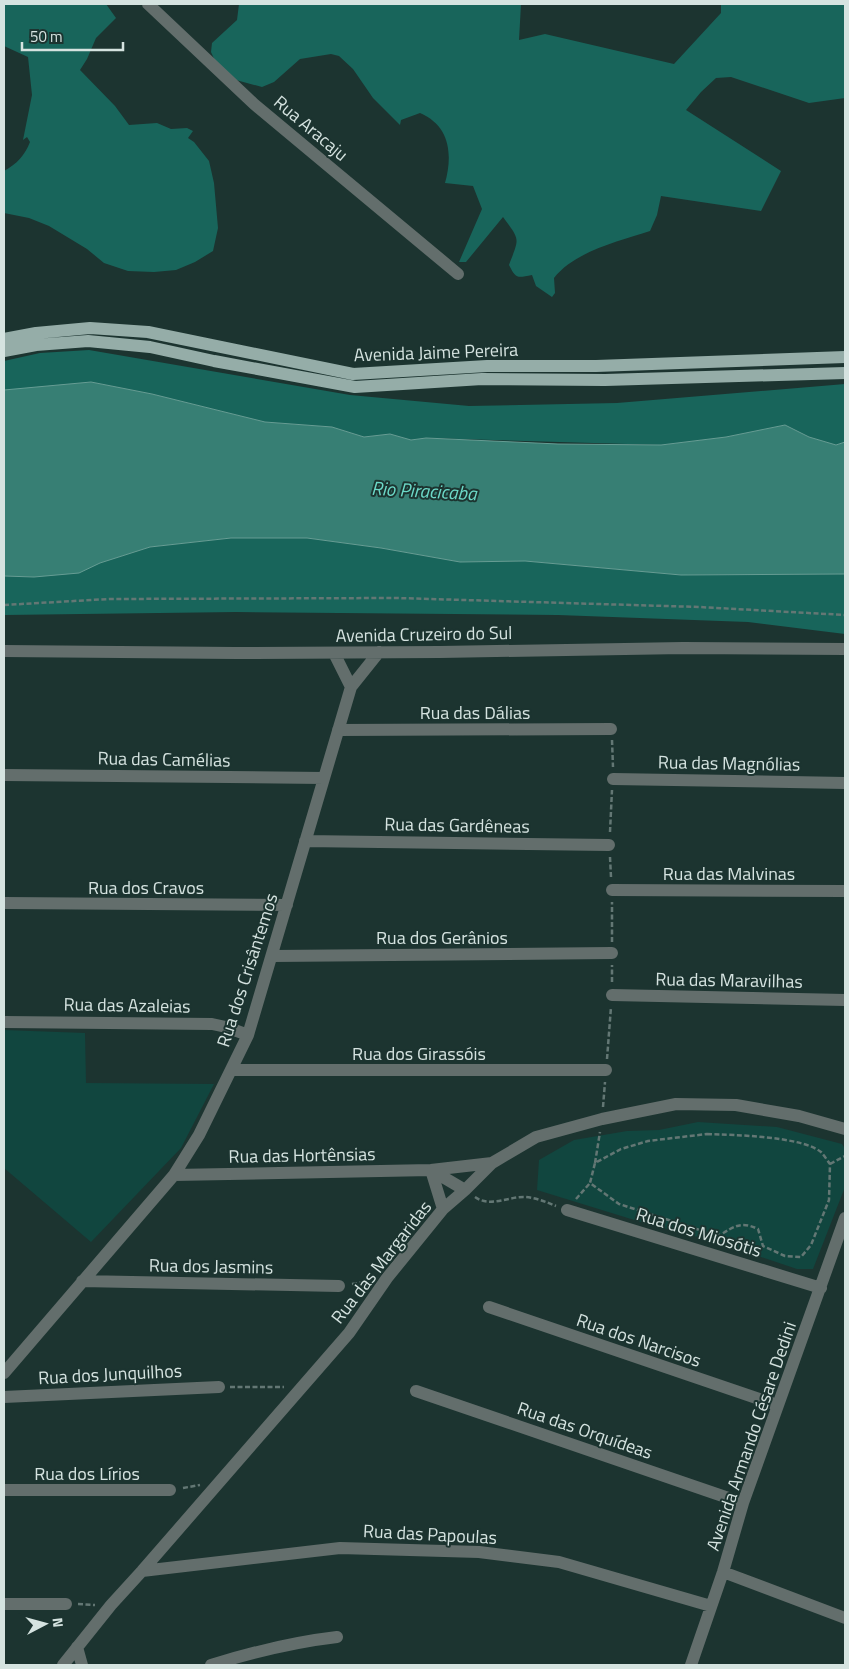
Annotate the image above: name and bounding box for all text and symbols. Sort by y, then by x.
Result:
scale bar [22,20,124,52]
text: 50 m [30,25,63,48]
street label: Rua Aracaju [268,89,354,167]
street label: Avenida Jaime Pereira [353,336,519,368]
water label: Rio Piracicaba [371,473,479,507]
street label: Avenida Cruzeiro do Sul [335,619,513,649]
street label: Rua das Dálias [420,699,530,726]
street label: Rua das Camélias [97,744,231,774]
street label: Rua das Magnólias [658,748,800,778]
street label: Rua das Gardêneas [384,810,530,840]
street label: Rua das Malvinas [663,860,795,887]
street label: Rua dos Cravos [88,874,204,901]
street label: Rua dos Crisântemos [209,890,285,1050]
street label: Rua dos Gerânios [376,924,508,951]
street label: Rua das Maravilhas [655,965,803,995]
street label: Rua das Azaleias [63,990,191,1020]
street label: Rua dos Girassóis [352,1040,486,1067]
street label: Rua das Hortênsias [228,1140,376,1170]
street label: Rua das Margaridas [324,1195,438,1329]
street label: Rua dos Miosótis [633,1200,765,1264]
street label: Rua dos Jasmins [149,1251,273,1281]
street label: Rua dos Narcisos [573,1306,705,1374]
street label: Avenida Armando Césare Dedini [699,1318,803,1554]
street label: Rua dos Junquilhos [37,1357,183,1391]
street label: Rua das Orquídeas [514,1394,656,1466]
street label: Rua dos Lírios [34,1460,140,1487]
street label: Rua das Papoulas [362,1517,498,1551]
north arrow [20,1599,70,1649]
text: N [47,1617,69,1629]

